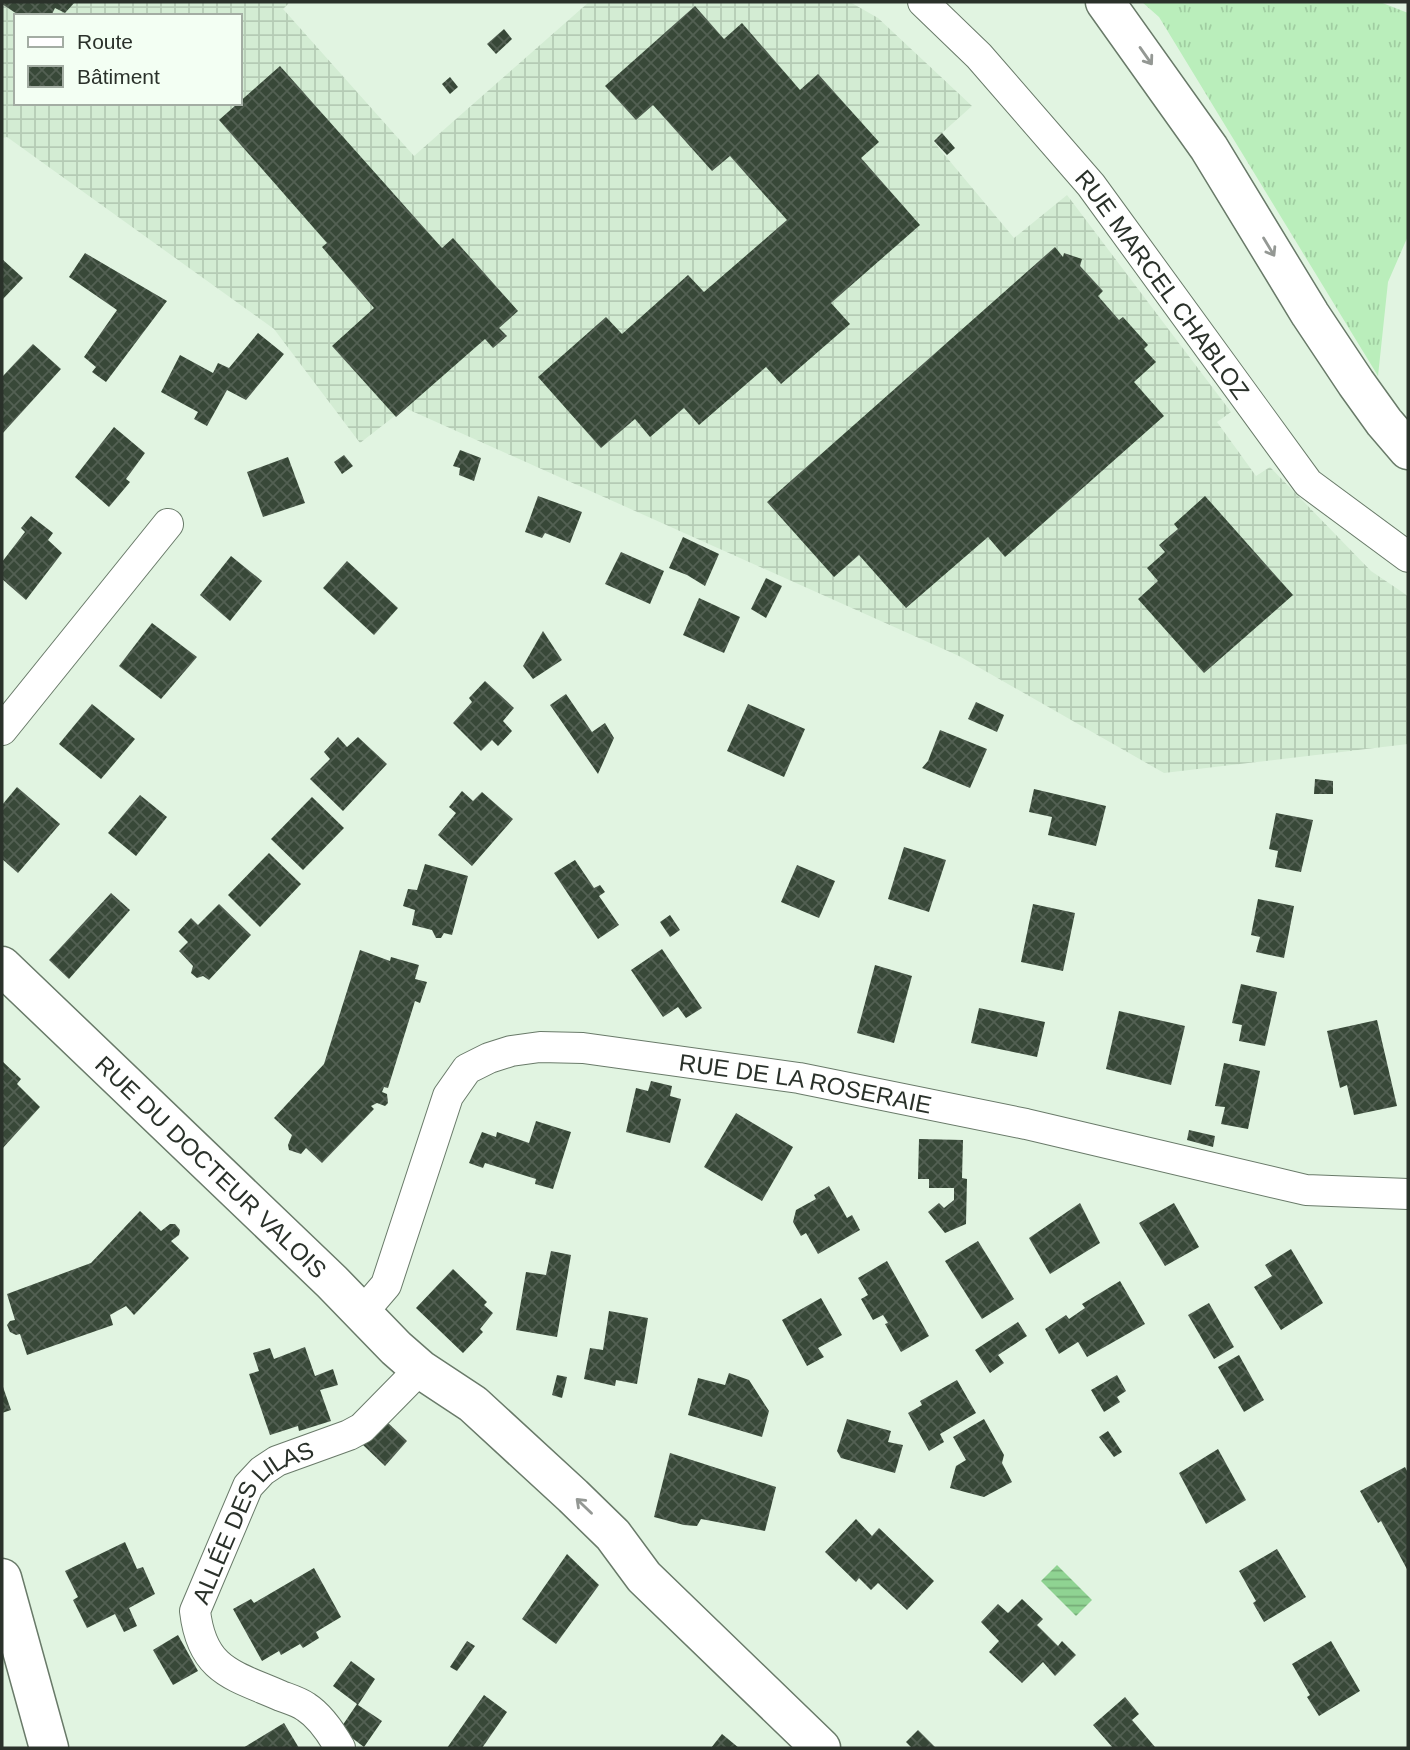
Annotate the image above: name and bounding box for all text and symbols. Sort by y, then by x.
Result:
legend [14,14,242,105]
text: Route [77,30,133,53]
one-way arrow [1139,46,1153,65]
text: Bâtiment [77,65,160,88]
street label: RUE MARCEL CHABLOZ [1070,164,1255,404]
one-way arrow [1263,237,1277,257]
street label: RUE DE LA ROSERAIE [677,1048,934,1118]
street label: RUE DU DOCTEUR VALOIS [90,1050,332,1283]
street label: ALLÉE DES LILAS [186,1435,317,1608]
one-way arrow [575,1498,592,1515]

